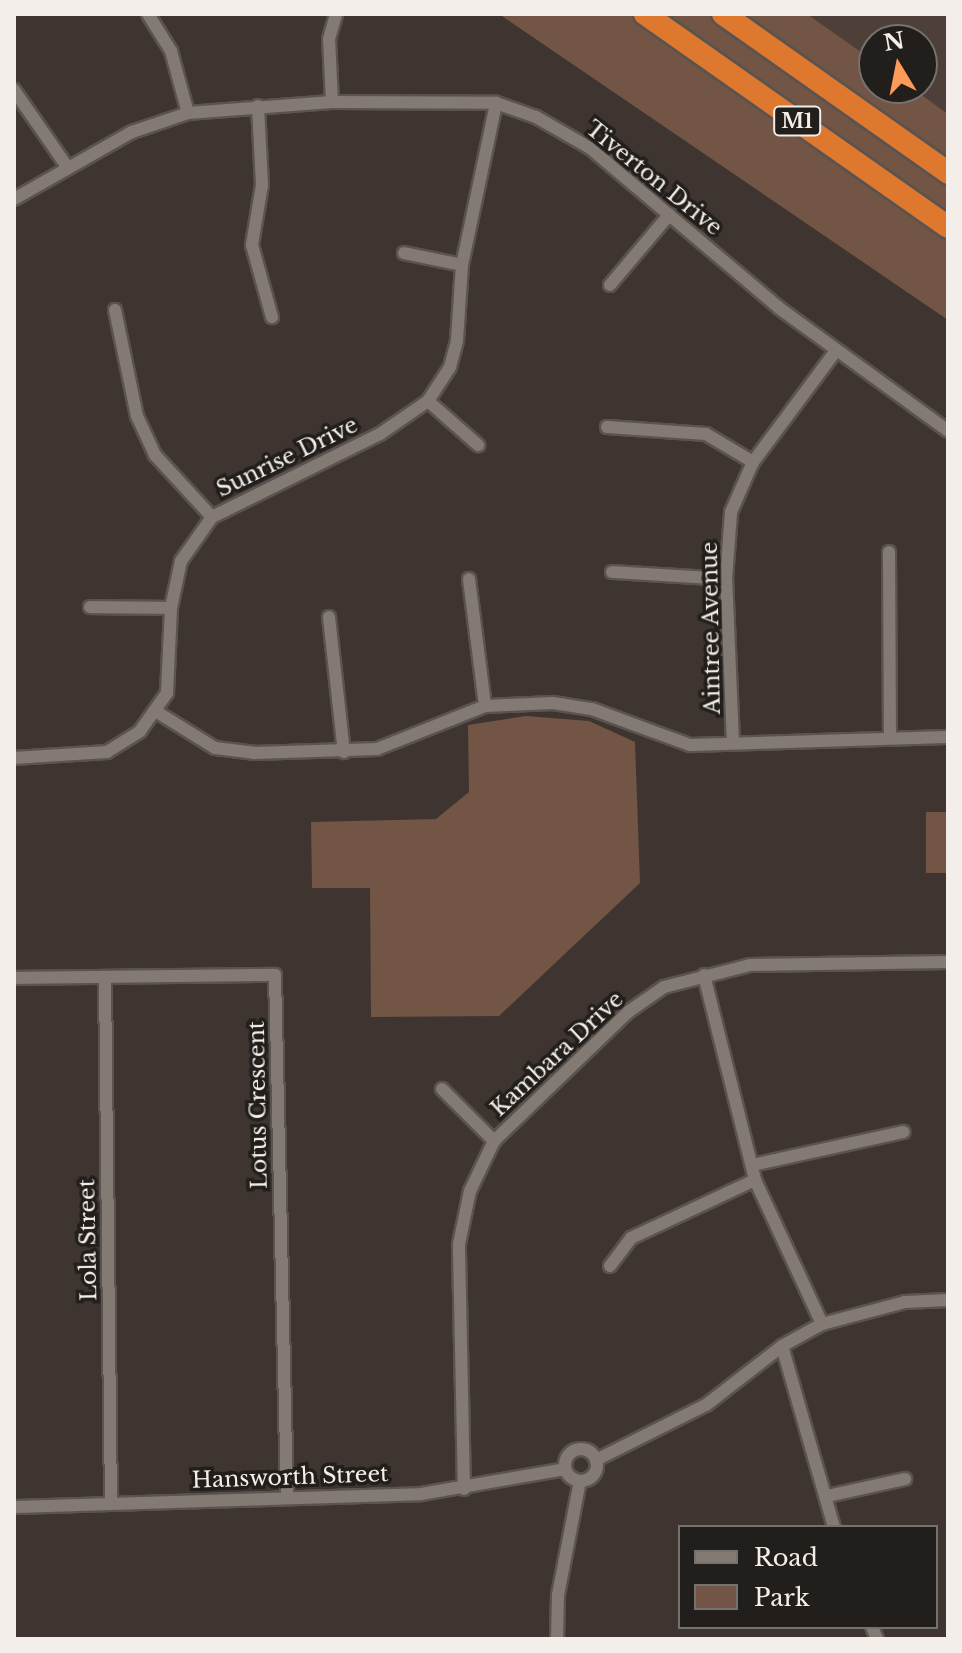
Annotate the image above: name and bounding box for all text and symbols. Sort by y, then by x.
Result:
north arrow [858,24,938,104]
text: N [882,27,907,57]
road number: M1 [773,105,821,137]
street label: Tiverton Drive [581,115,727,241]
street label: Sunrise Drive [212,411,362,503]
street label: Aintree Avenue [696,541,726,715]
street label: Kambara Drive [485,986,629,1122]
street label: Lotus Crescent [243,1021,273,1189]
street label: Lola Street [74,1179,102,1301]
street label: Hansworth Street [191,1460,389,1494]
legend [678,1525,938,1629]
text: Road [754,1543,818,1572]
text: Park [754,1583,810,1612]

